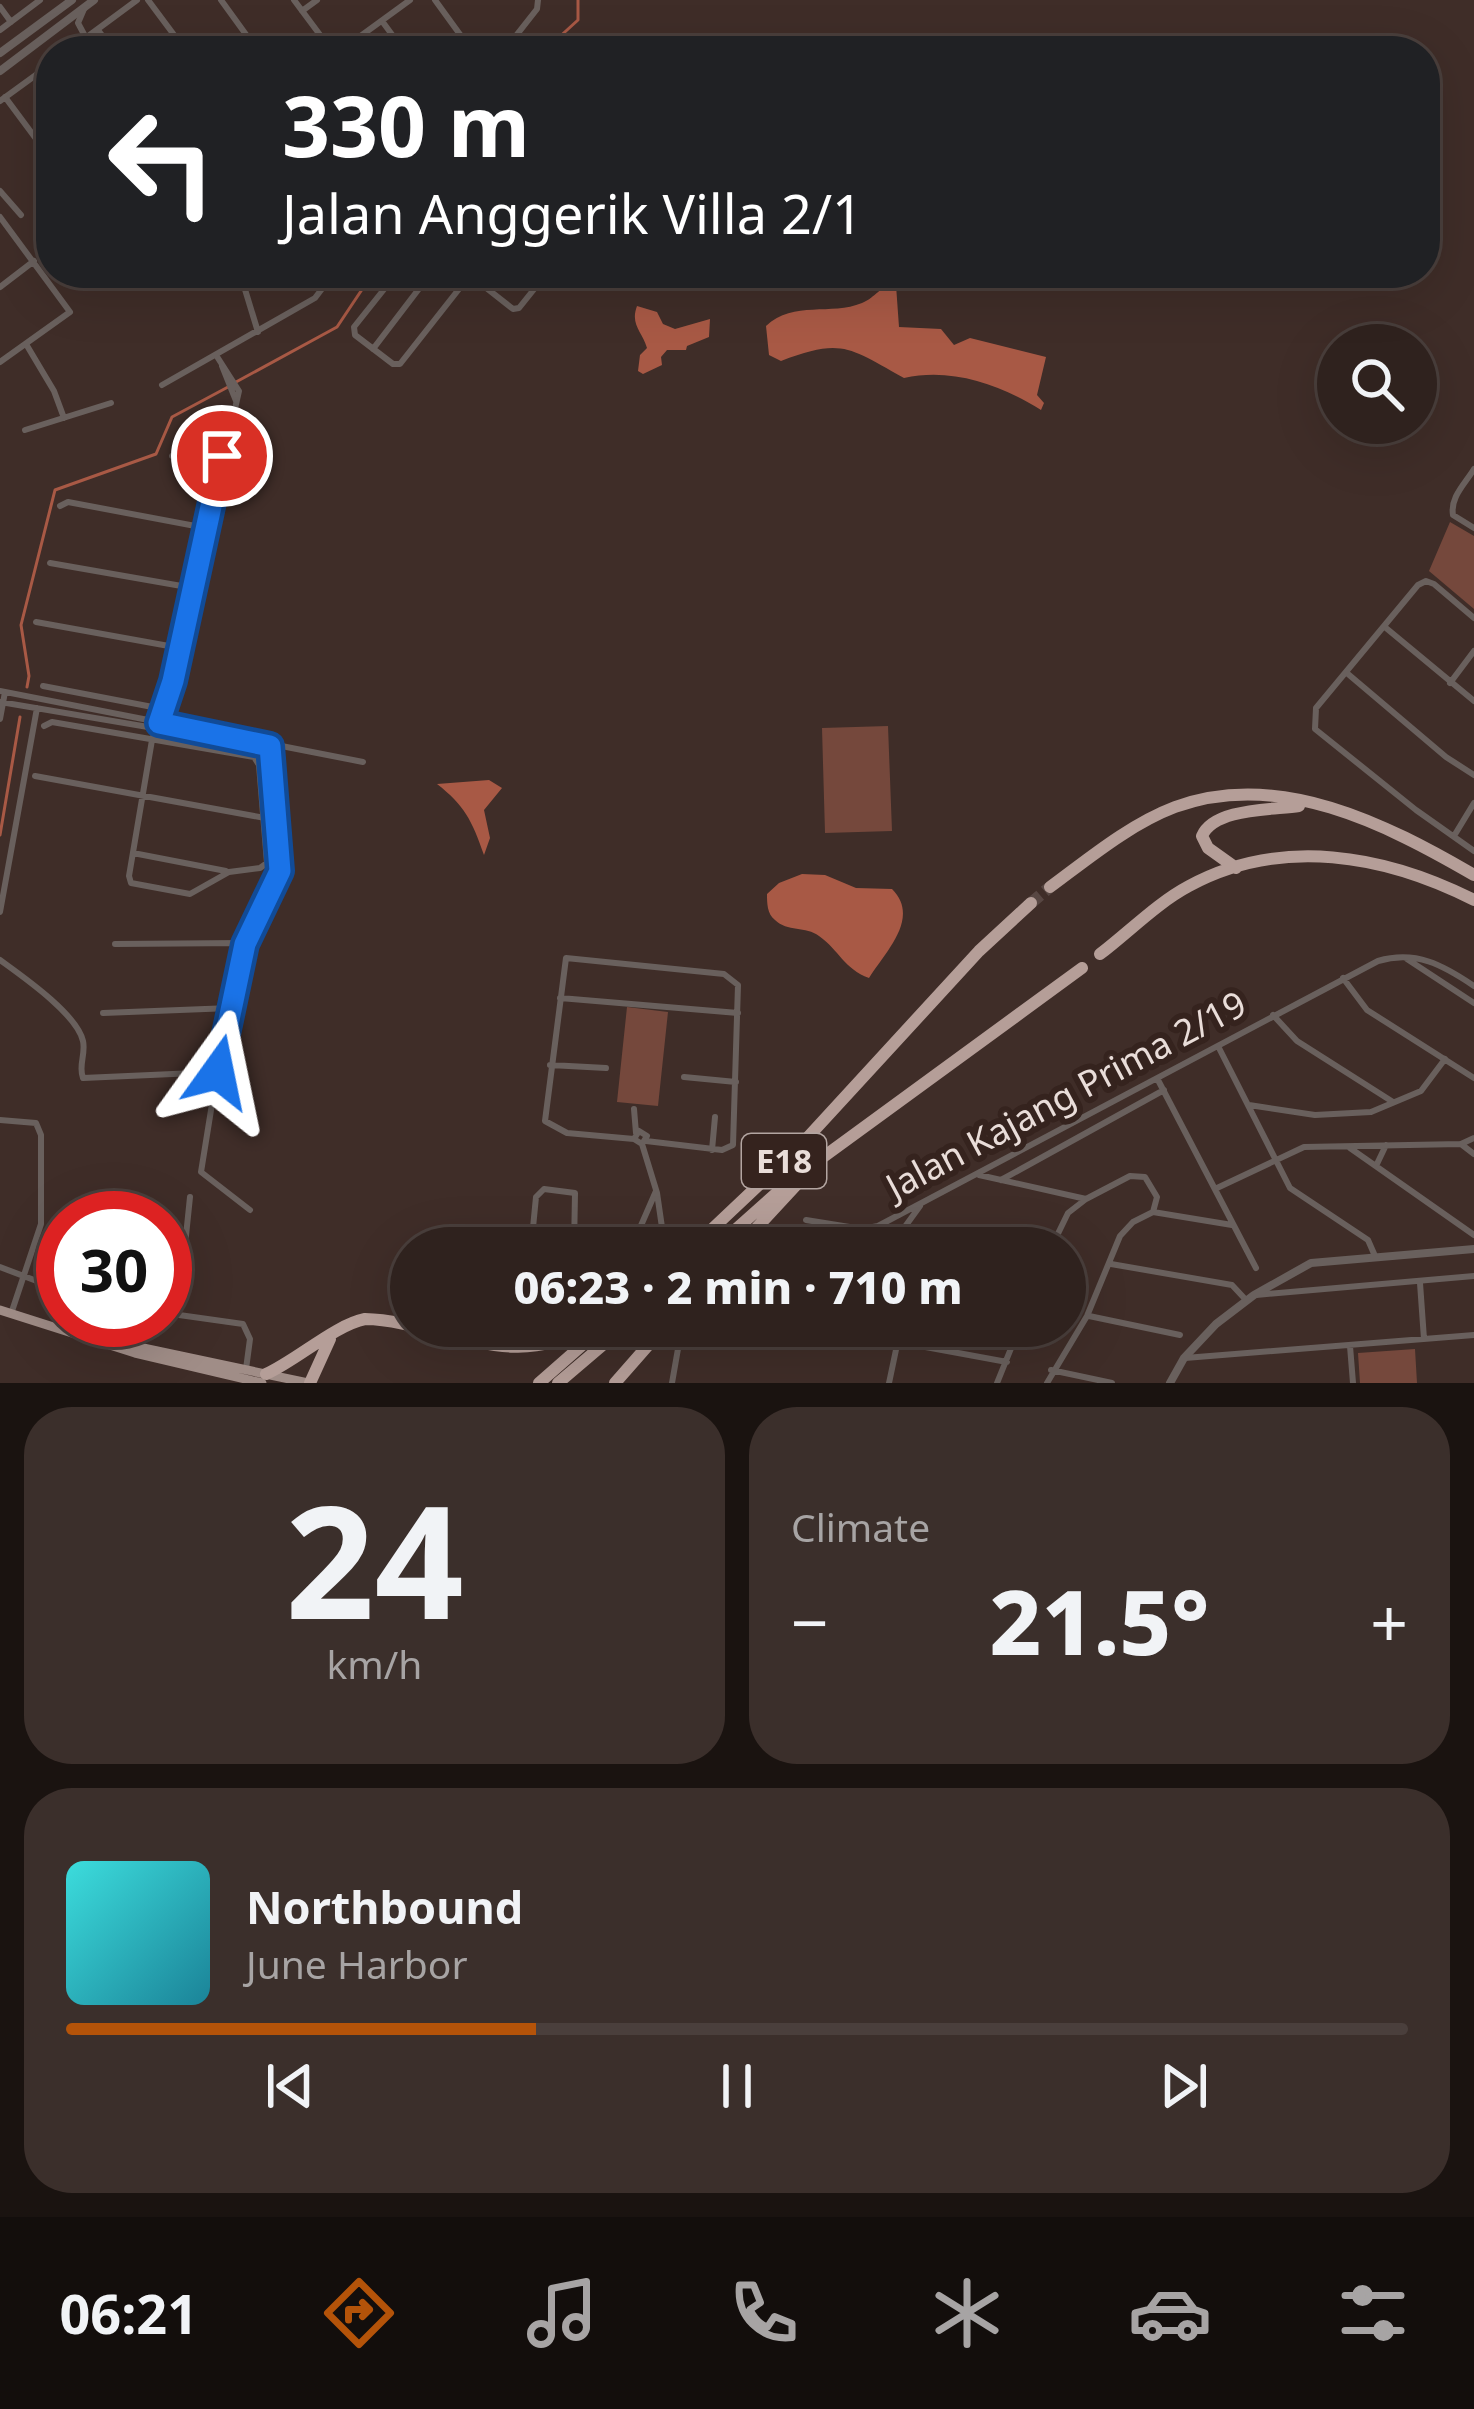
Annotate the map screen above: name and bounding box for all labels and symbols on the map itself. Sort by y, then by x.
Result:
pin [171,405,273,507]
street label: Jalan Kajang Prima 2/19 [875,979,1254,1212]
position arrow [155,1009,281,1135]
road number: E18 [742,1134,826,1188]
speed limit sign: 30 [36,1191,192,1347]

